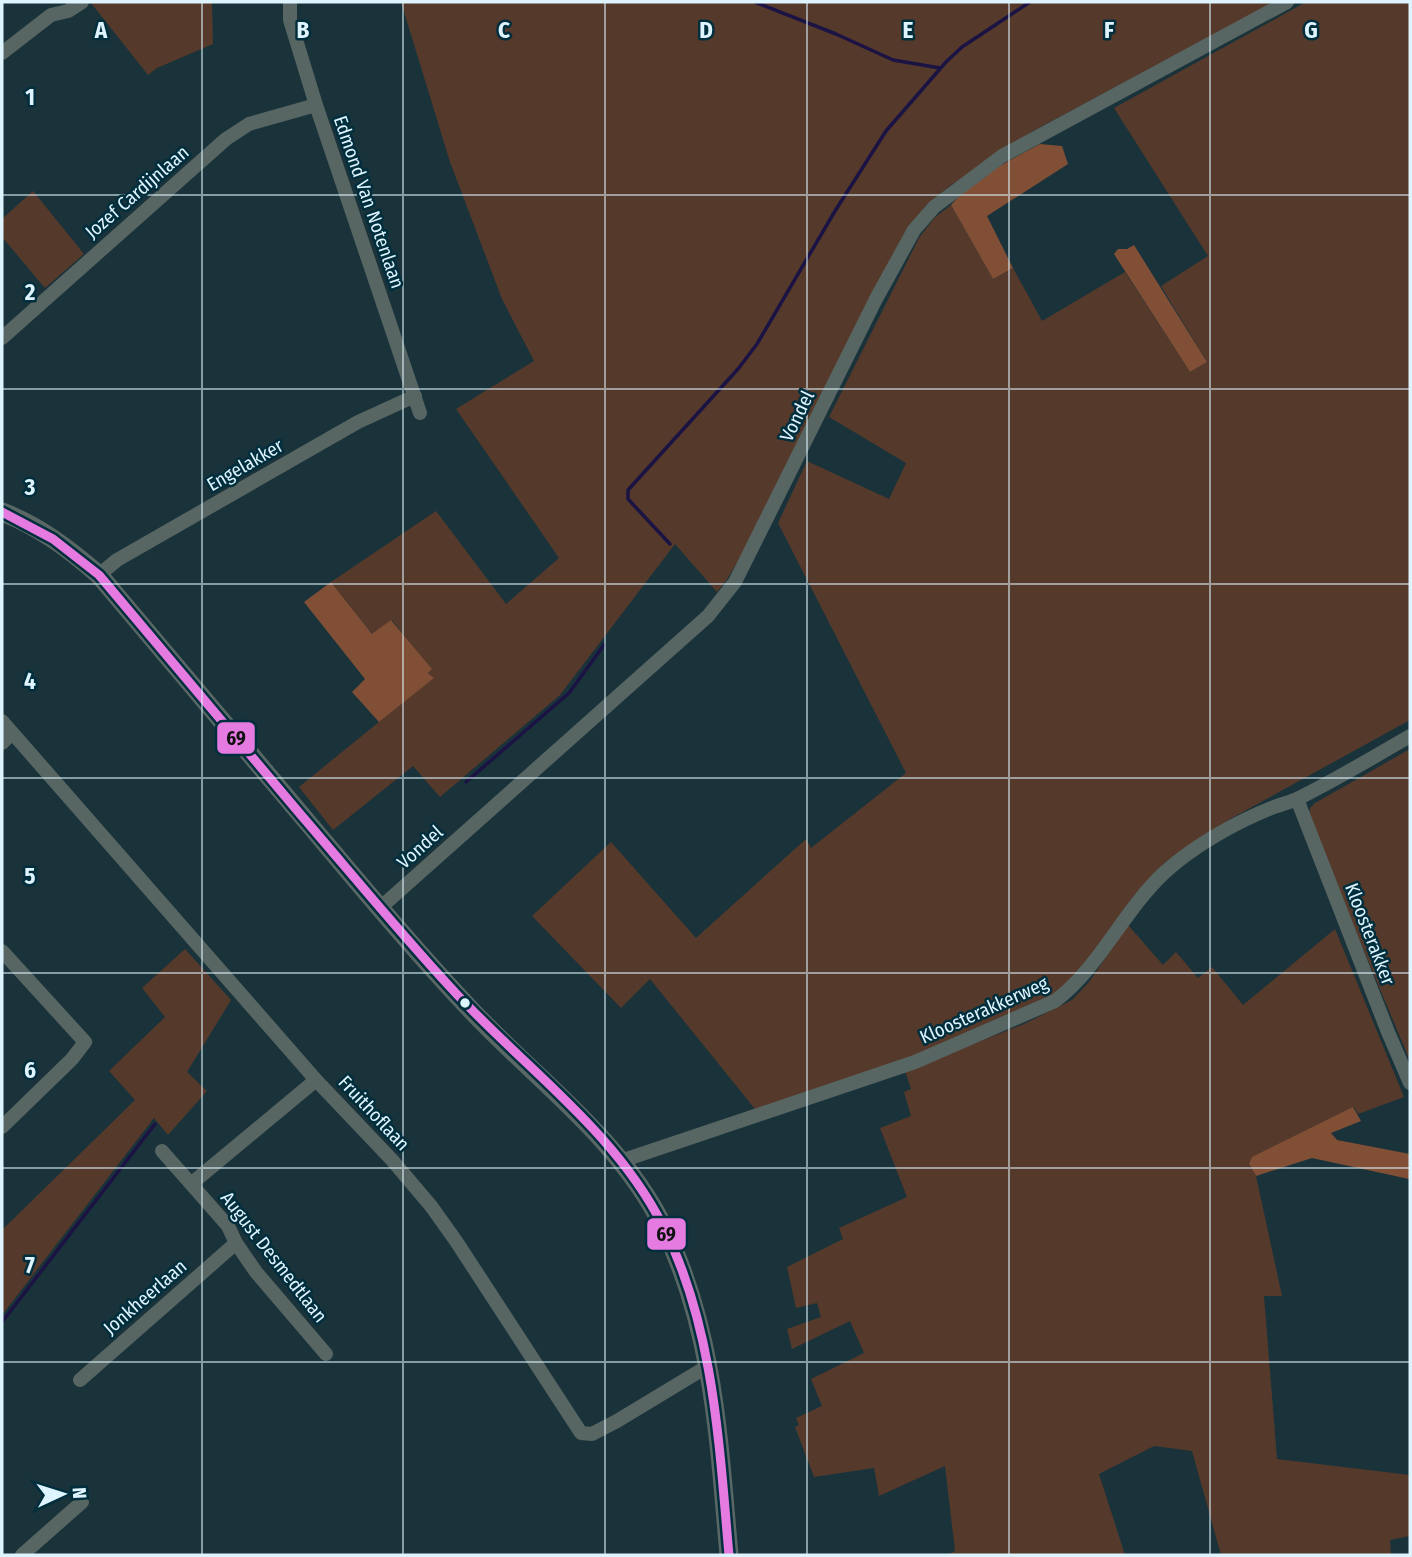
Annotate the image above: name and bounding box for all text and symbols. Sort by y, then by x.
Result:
text: A [94,16,108,44]
text: B [297,16,310,44]
text: C [498,16,510,44]
text: D [699,16,713,44]
text: E [903,16,914,44]
text: F [1104,16,1114,44]
text: G [1304,16,1318,44]
text: 1 [25,83,35,111]
street label: Edmond Van Notenlaan [329,113,409,291]
street label: Jozef Cardijnlaan [80,141,194,243]
text: 2 [24,278,36,306]
street label: Vondel [775,387,819,445]
street label: Engelakker [203,434,288,496]
text: 3 [24,473,36,501]
text: 4 [24,667,36,695]
line badge: 69 [216,721,256,755]
text: 69 [226,727,246,750]
street label: Vondel [392,820,448,874]
text: 5 [24,862,36,890]
street label: Kloosterakker [1340,880,1400,989]
street label: Kloosterakkerweg [916,971,1052,1049]
unlabelled marker [458,996,472,1010]
text: 6 [24,1056,36,1084]
street label: Fruithoflaan [334,1071,414,1155]
street label: August Desmedtlaan [216,1187,332,1327]
line badge: 69 [646,1217,687,1251]
text: 69 [656,1223,676,1246]
text: 7 [25,1251,35,1279]
street label: Jonkheerlaan [99,1255,191,1339]
north arrow [28,1459,98,1529]
text: N [68,1486,91,1499]

